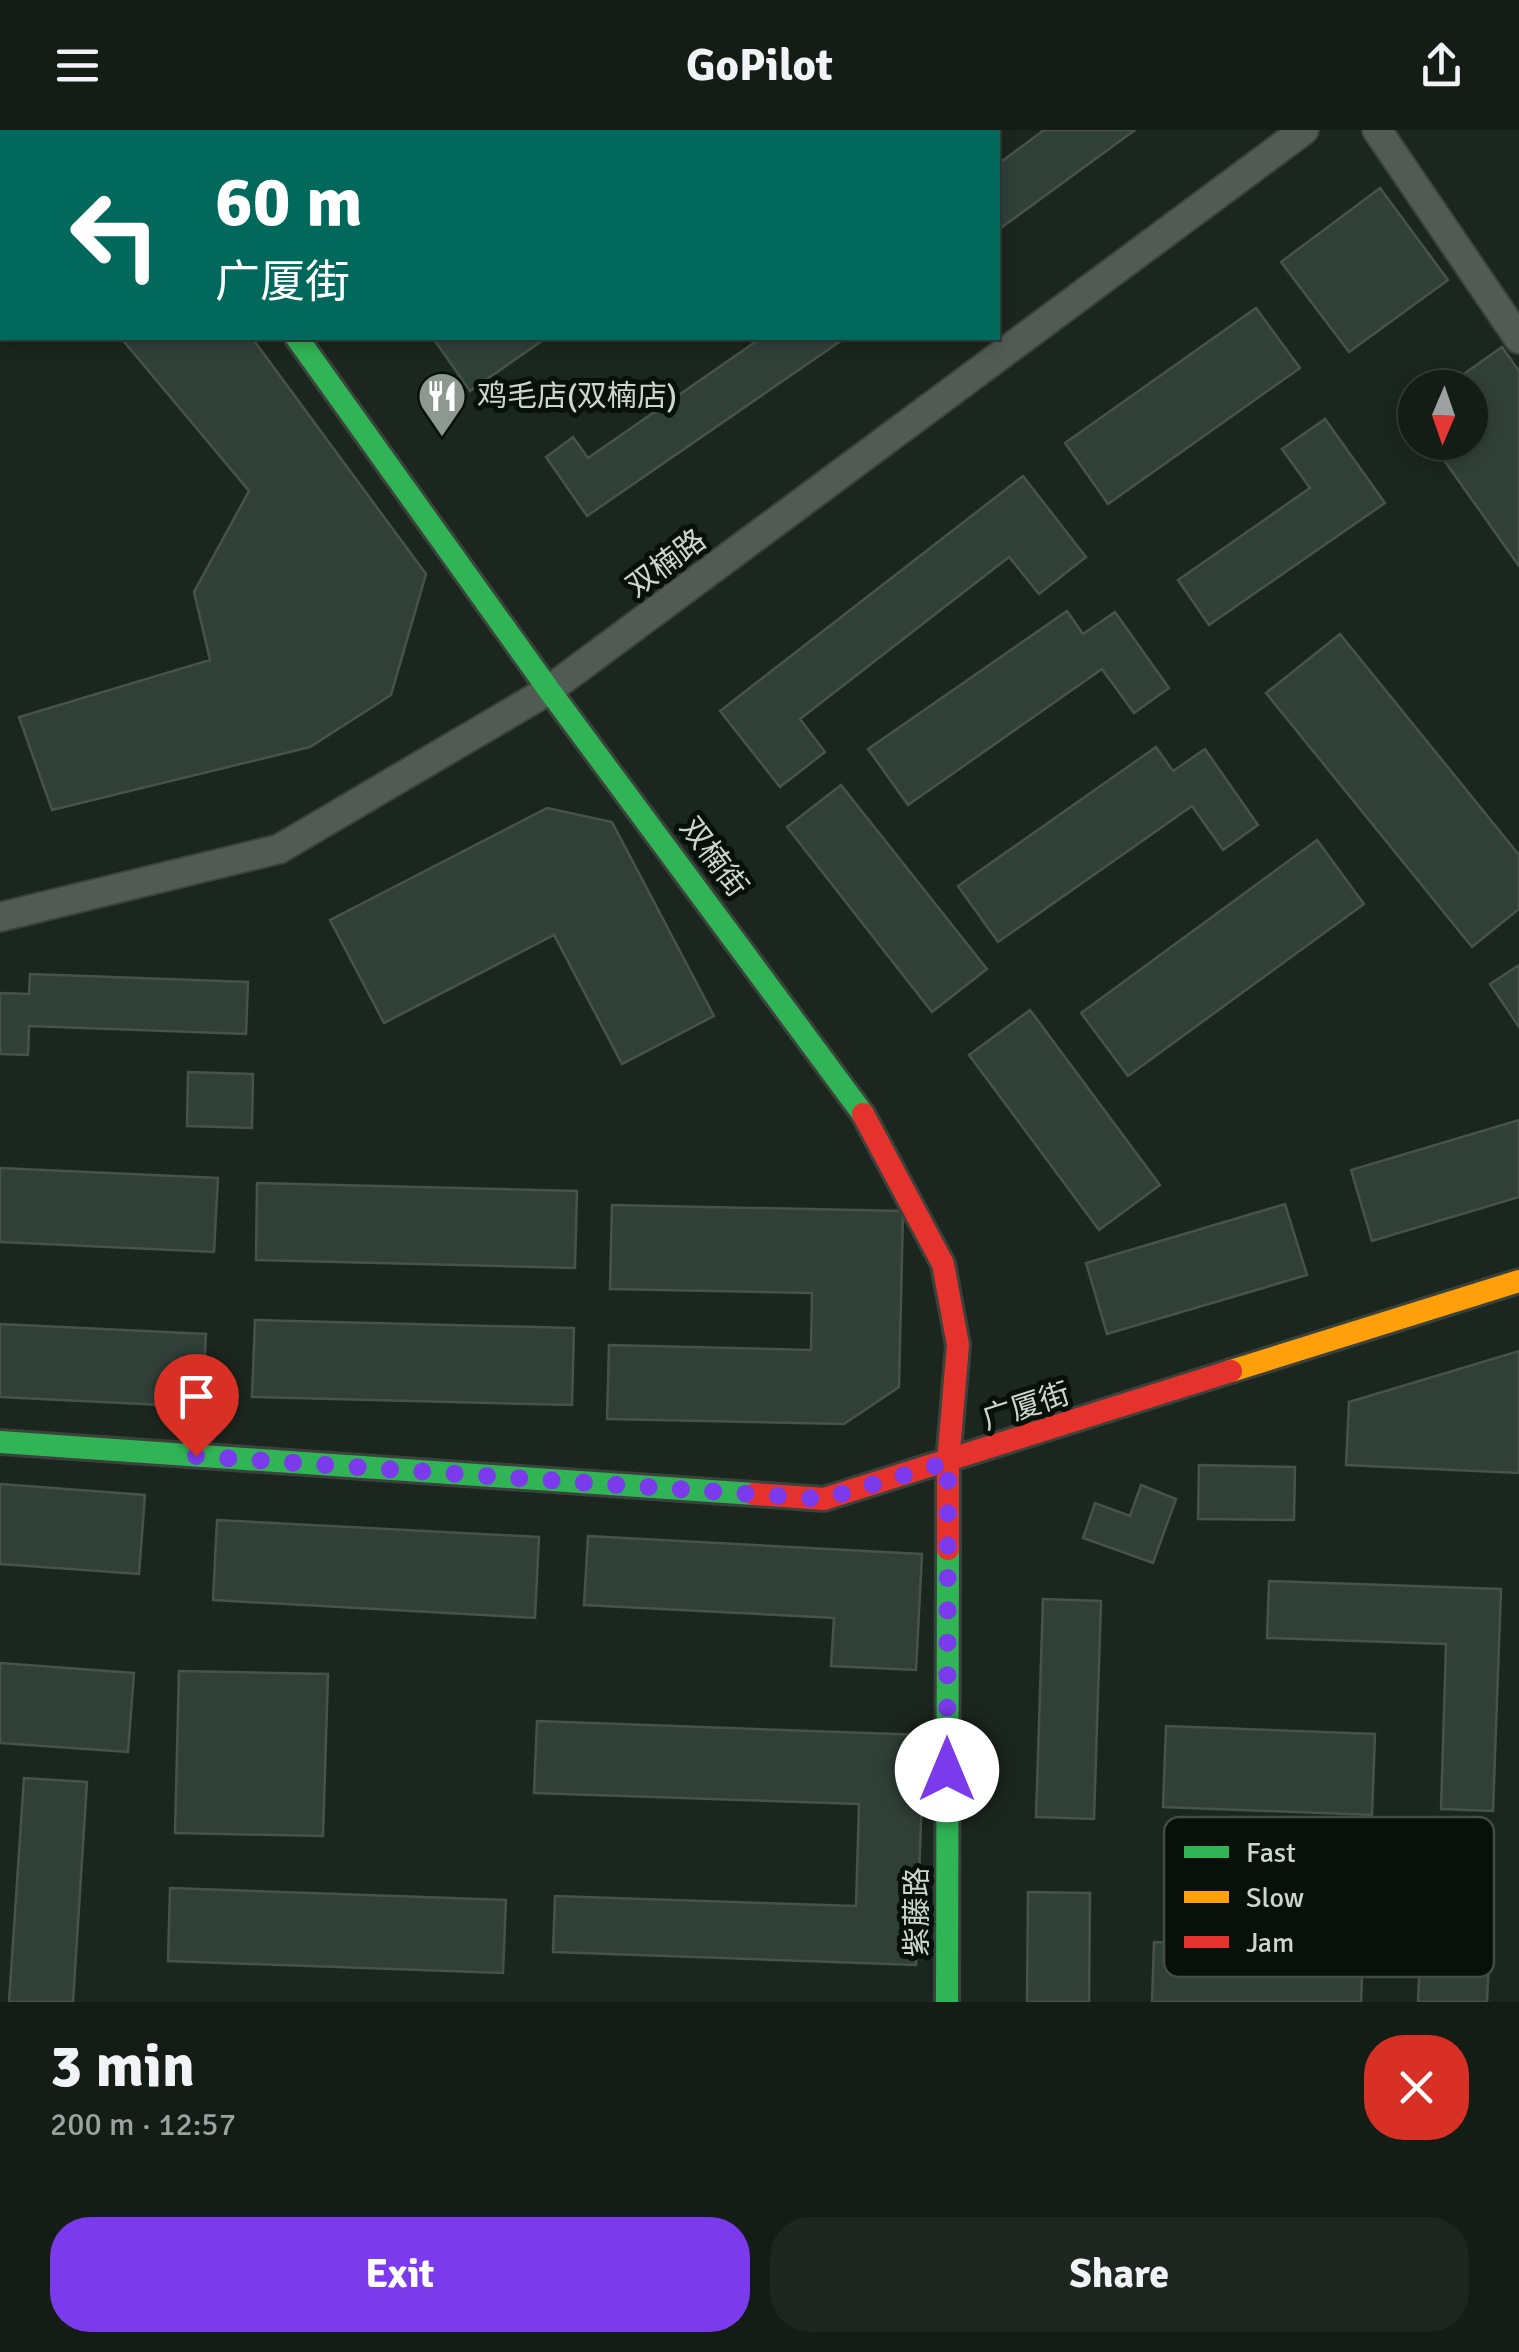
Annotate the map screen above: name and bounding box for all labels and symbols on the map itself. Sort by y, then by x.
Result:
restaurant icon: 鸡毛店(双楠店) [416,370,468,438]
north arrow [1398,370,1488,460]
place label: 鸡毛店(双楠店) [477,378,677,415]
street label: 双楠路 [619,522,713,605]
street label: 双楠街 [672,810,755,904]
pin [154,1354,239,1457]
street label: 广厦街 [978,1375,1075,1438]
position arrow [895,1718,999,1822]
legend [1164,1817,1494,1977]
text: Fast [1246,1836,1296,1870]
street label: 紫藤路 [899,1867,936,1957]
text: Slow [1246,1881,1304,1915]
text: Jam [1246,1926,1294,1960]

